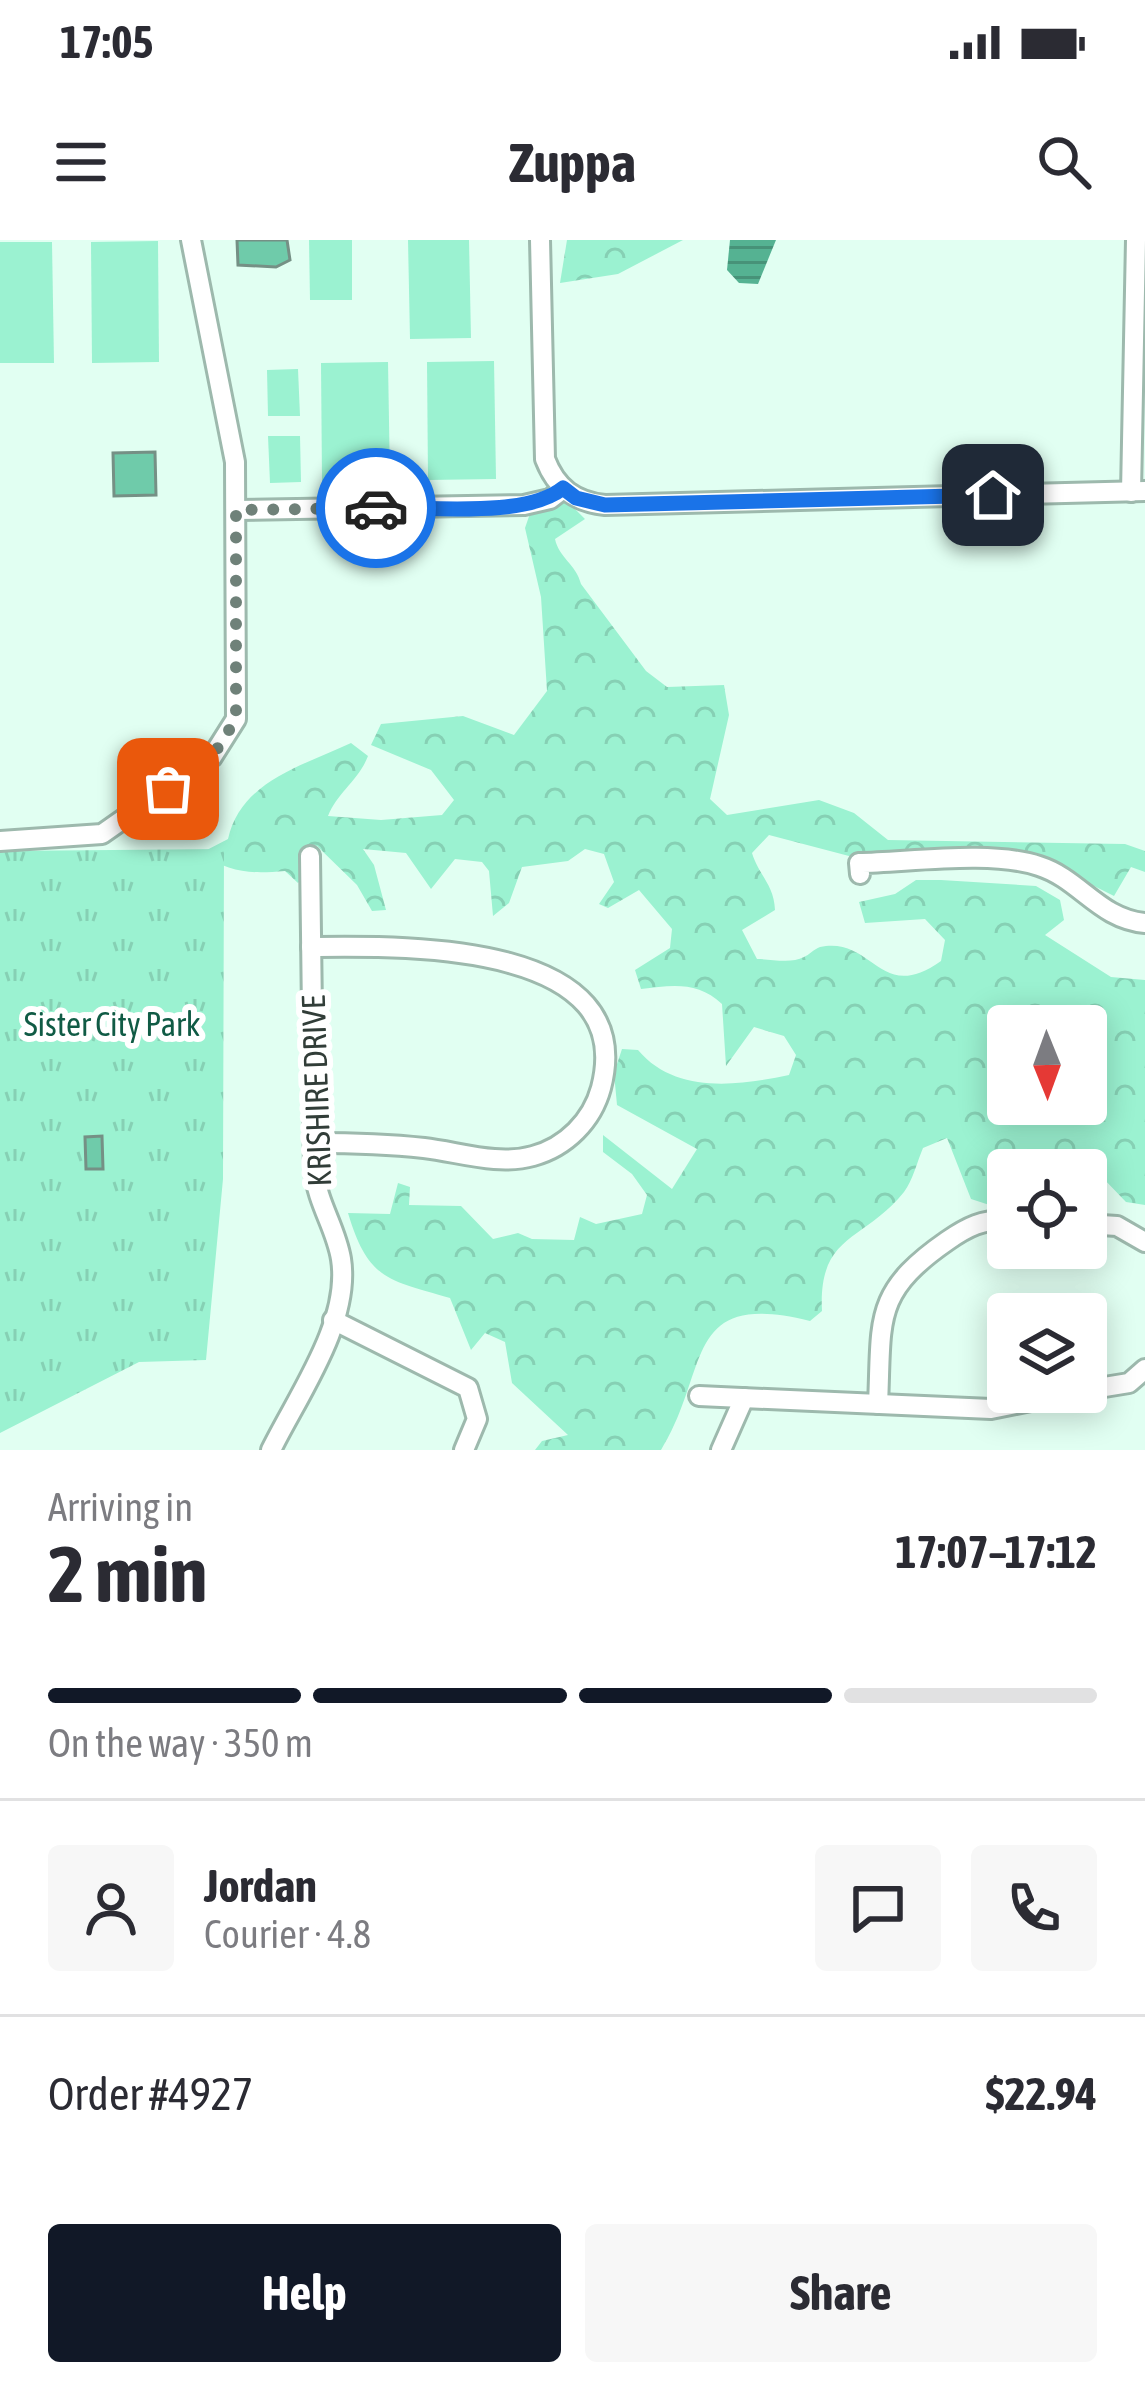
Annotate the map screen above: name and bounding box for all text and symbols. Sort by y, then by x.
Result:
text: 17:05 [60,16,154,68]
icon: menu [48,129,114,195]
icon: search [1031,129,1097,195]
text: Zuppa [509,132,636,193]
pin [942,444,1044,546]
courier [316,448,436,568]
icon: home [960,462,1026,528]
icon: car [343,475,409,541]
pin [117,738,219,840]
icon: bag [135,756,201,822]
street label: KRISHIRE DRIVE [294,995,338,1187]
park label: Sister City Park [24,1005,200,1043]
north arrow [987,1005,1107,1125]
map controls [987,1005,1107,1413]
button: locate [987,1149,1107,1269]
button: layers [987,1293,1107,1413]
text: Arriving in [48,1485,193,1529]
text: 17:07–17:12 [895,1526,1097,1578]
text: 2 min [48,1529,207,1619]
text: On the way · 350 m [48,1721,313,1765]
button: person [48,1845,174,1971]
button: chat [815,1845,941,1971]
button: phone [971,1845,1097,1971]
text: Jordan [204,1860,317,1912]
text: Courier · 4.8 [204,1912,371,1956]
text: Order #4927 [48,2068,253,2120]
text: $22.94 [985,2068,1097,2120]
button: Help [48,2224,561,2362]
button: Share [585,2224,1097,2362]

